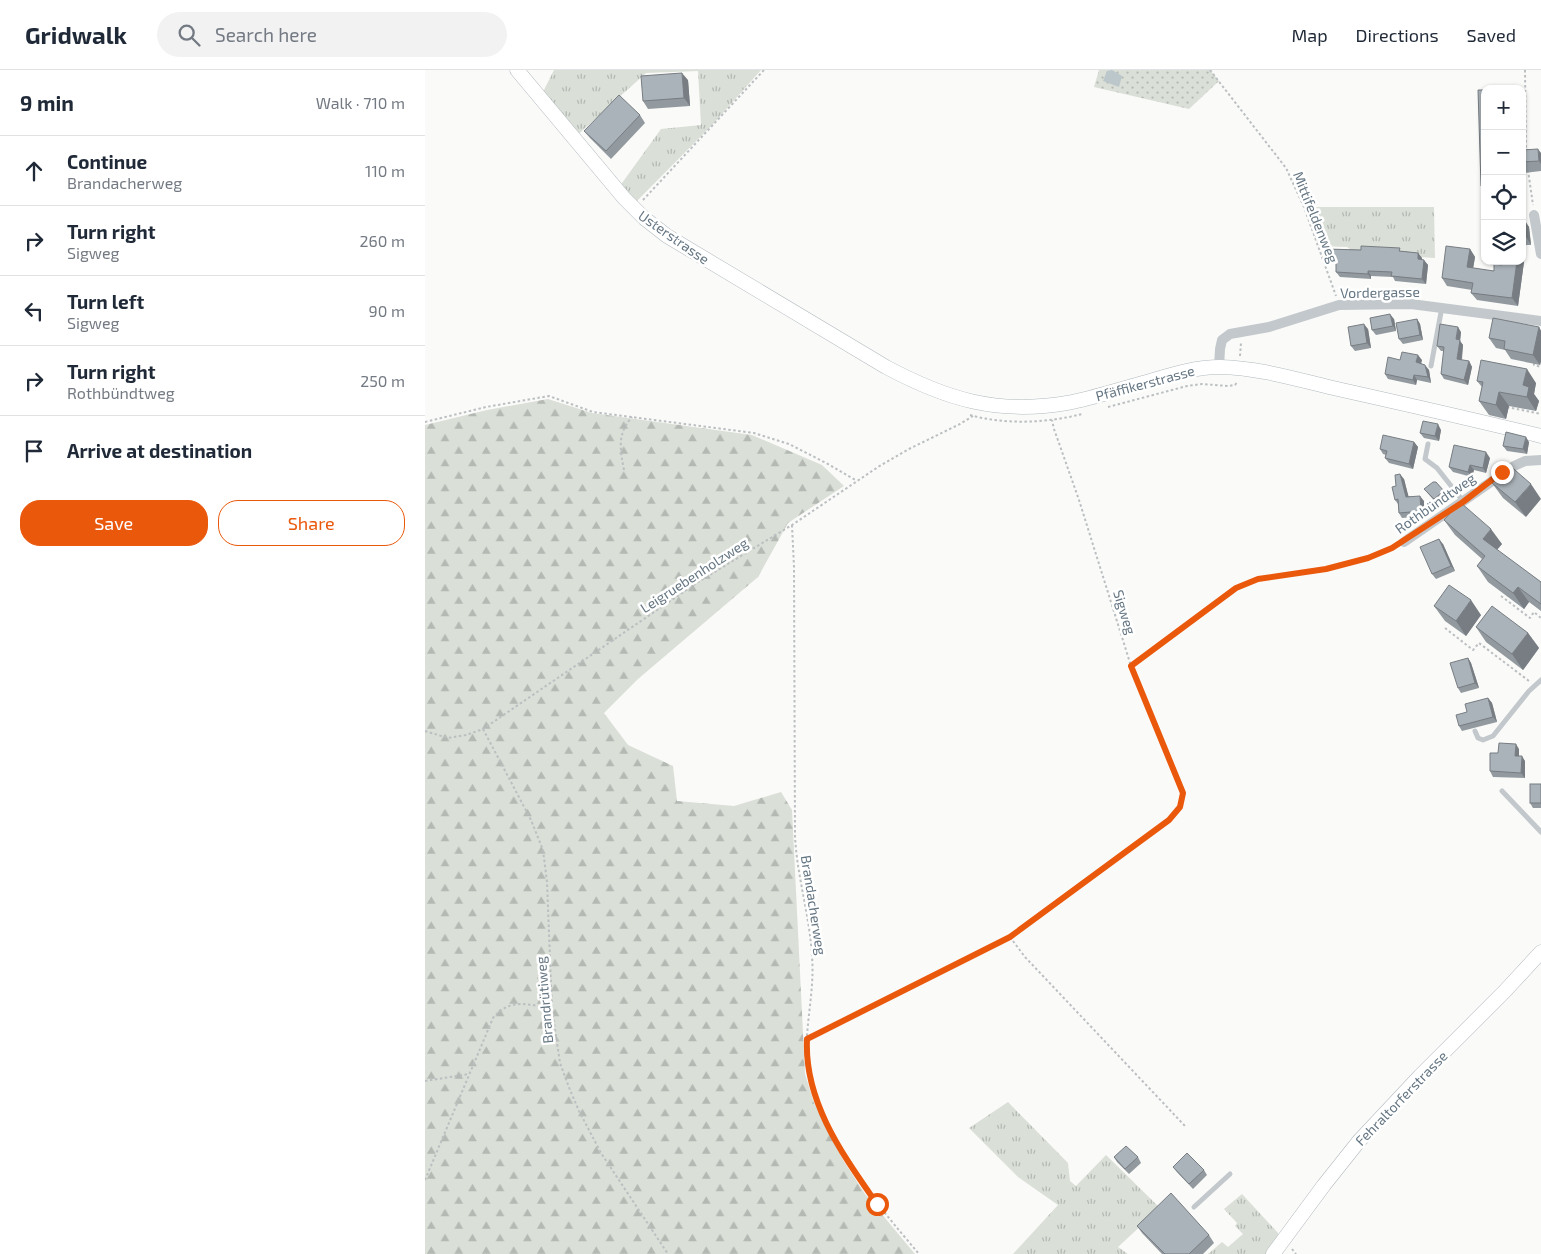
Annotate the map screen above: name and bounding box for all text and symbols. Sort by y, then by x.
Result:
search box [157,12,507,57]
text: Gridwalk [25,20,127,49]
icon: search [175,21,203,49]
text: Search here [215,23,317,46]
text: Map [1291,24,1328,46]
text: Directions [1356,24,1439,46]
text: Saved [1467,24,1516,46]
map controls [1481,85,1526,265]
button: + [1481,85,1526,130]
text: 9 min [20,90,74,115]
text: Walk · 710 m [316,93,405,112]
button: − [1481,130,1526,175]
text: Continue [67,150,147,173]
icon: ahead [20,157,48,185]
text: 110 m [365,161,405,180]
street label: Mittifeldenweg [1290,169,1342,265]
text: Brandacherweg [67,173,182,192]
button: locate [1481,175,1526,220]
street label: Usterstrasse [635,206,713,268]
text: Turn right [67,220,155,243]
button: layers [1481,220,1526,265]
icon: right [20,227,48,255]
text: 260 m [360,231,405,250]
text: Sigweg [67,243,120,262]
street label: Vordergasse [1340,283,1420,301]
text: Turn left [67,290,144,313]
icon: left [20,297,48,325]
text: 90 m [369,301,405,320]
text: Sigweg [67,313,120,332]
text: Turn right [67,360,155,383]
street label: Pfäffikerstrasse [1094,362,1196,404]
icon: right [20,367,48,395]
text: 250 m [360,371,405,390]
text: Rothbündtweg [67,383,175,402]
icon: arrive [20,437,48,465]
text: Arrive at destination [67,439,252,462]
route end [1491,461,1514,484]
street label: Rothbündtweg [1392,469,1479,537]
button: Save [20,500,208,546]
button: Share [218,500,405,546]
street label: Leigruebenholzweg [637,534,751,616]
street label: Sigweg [1110,588,1140,637]
street label: Brandacherweg [798,854,830,956]
street label: Brandrütiweg [532,956,556,1044]
street label: Fehraltorferstrasse [1351,1047,1451,1149]
route start [866,1193,889,1216]

